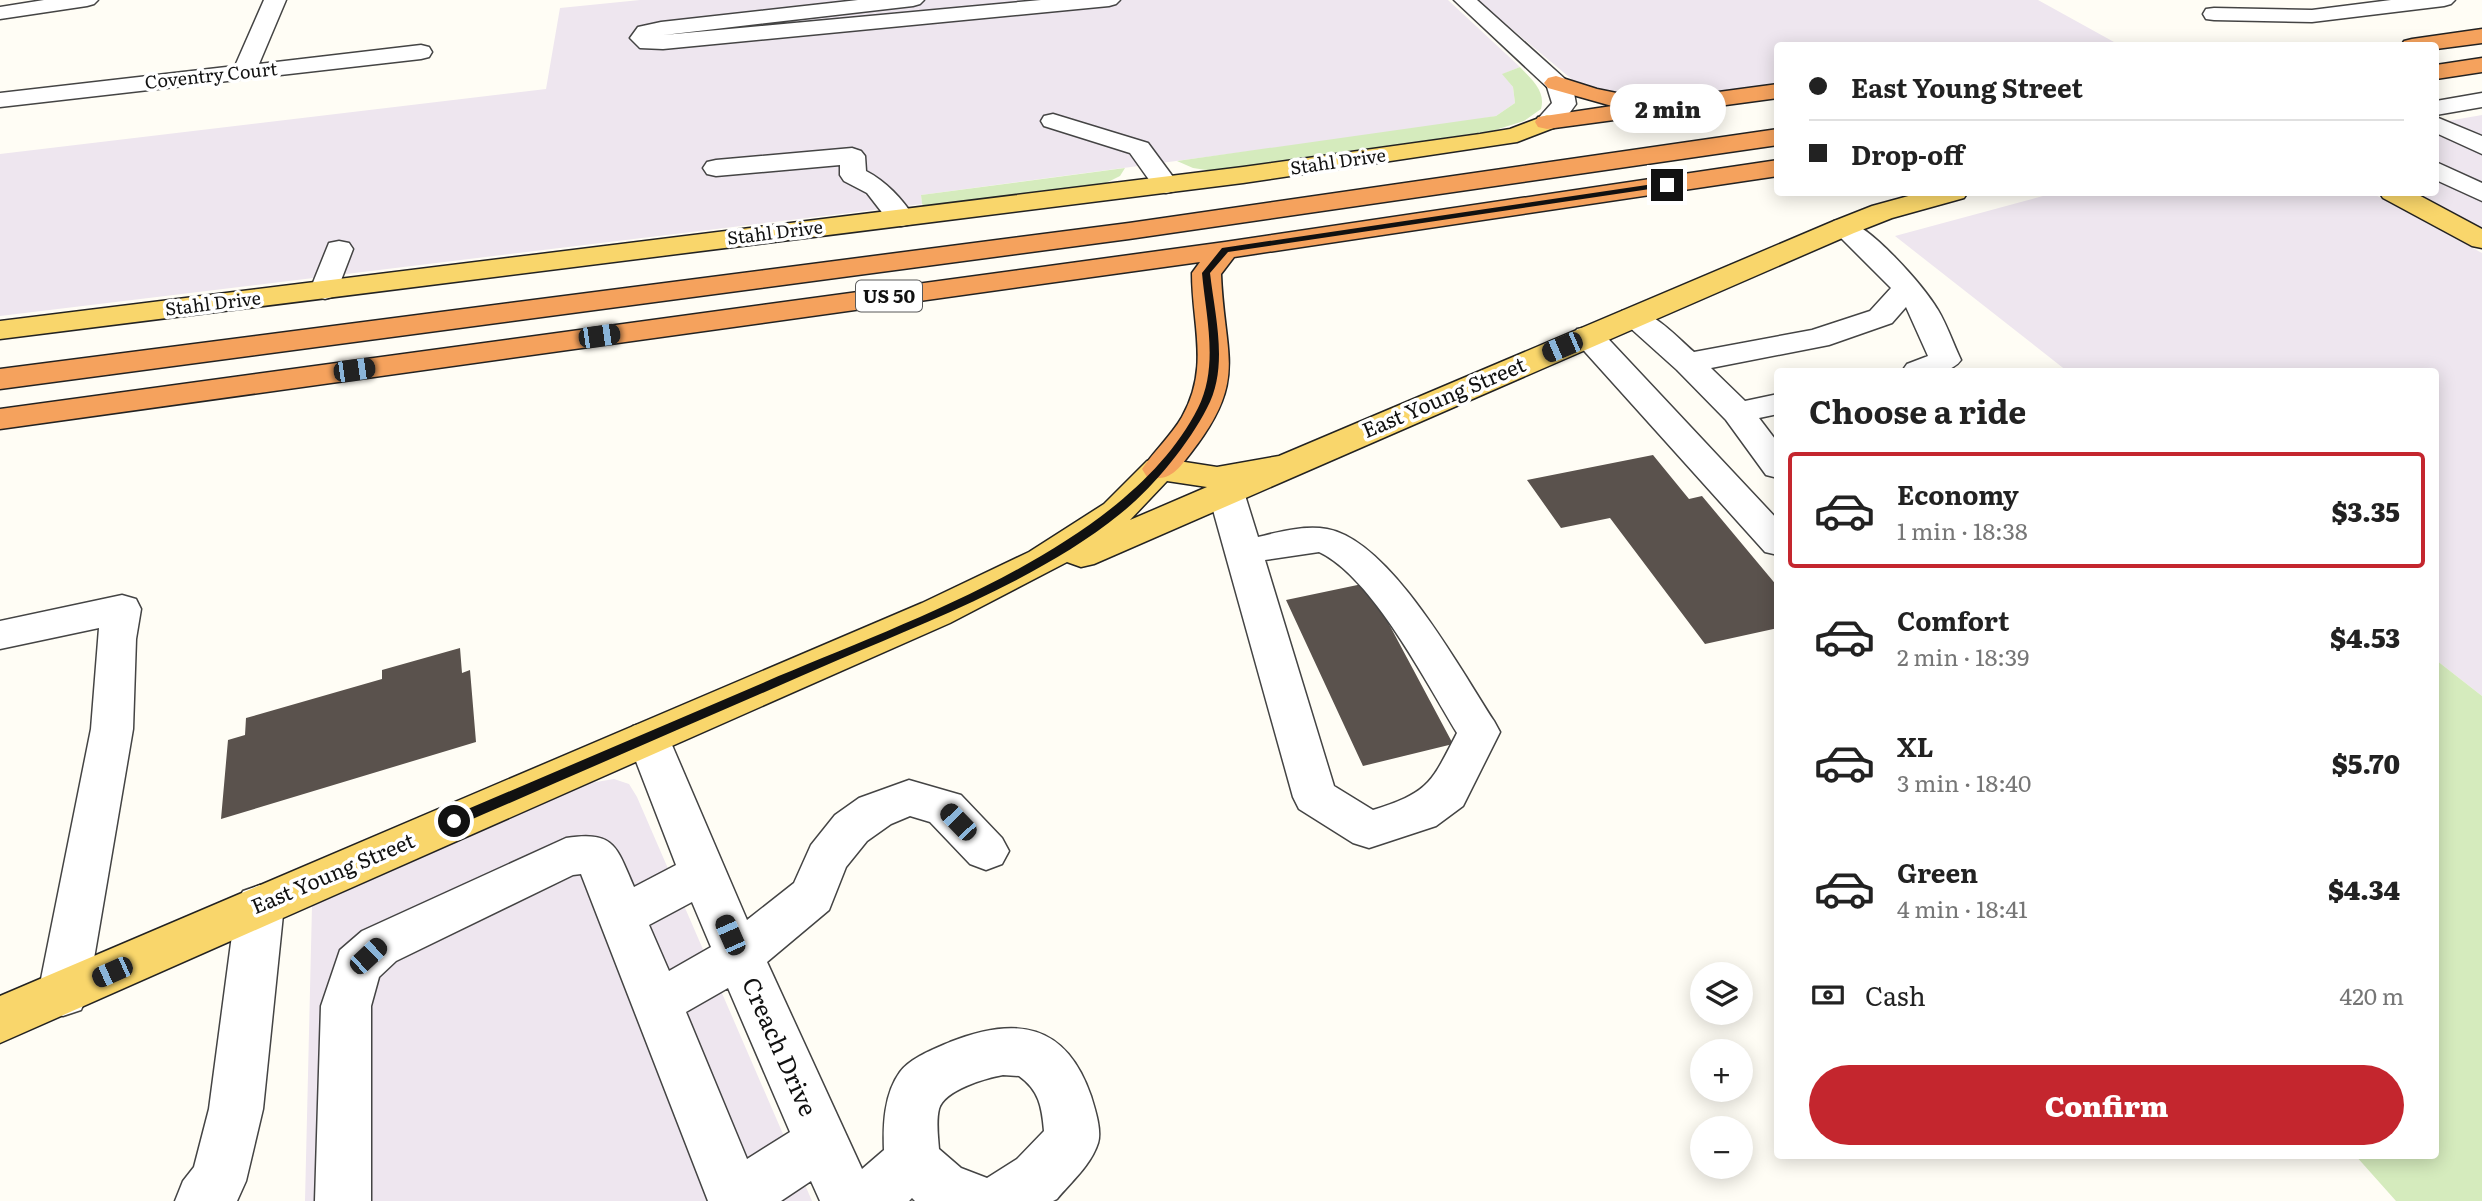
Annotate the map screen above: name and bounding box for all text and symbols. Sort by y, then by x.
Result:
street label: Coventry Court [143,54,279,95]
text: East Young Street [1851,67,2083,106]
callout: 2 min [1609,83,1725,132]
text: 2 min [1635,91,1701,125]
text: Drop-off [1851,134,1964,173]
street label: Stahl Drive [1288,140,1387,181]
route end [1651,169,1683,201]
street label: Stahl Drive [725,212,824,251]
road number: US 50 [856,280,922,312]
street label: Stahl Drive [163,283,262,322]
car [577,323,622,349]
car [1539,329,1586,365]
street label: East Young Street [1356,347,1530,444]
car [332,357,377,383]
text: Choose a ride [1809,386,2026,434]
text: Economy [1897,474,2019,513]
icon: car [1813,479,1876,542]
text: $3.35 [2331,491,2400,530]
text: 1 min · 18:38 [1897,513,2028,547]
text: Comfort [1897,600,2009,639]
icon: car [1813,605,1876,668]
text: $4.53 [2330,617,2400,656]
text: 2 min · 18:39 [1897,639,2029,673]
text: XL [1897,726,1934,765]
icon: car [1813,731,1876,794]
text: $5.70 [2332,743,2400,782]
text: 3 min · 18:40 [1897,765,2031,799]
car [936,800,981,844]
route start [438,805,470,837]
street label: East Young Street [245,823,419,920]
text: Green [1897,852,1978,891]
icon: car [1813,857,1876,920]
text: $4.34 [2328,869,2400,908]
text: 4 min · 18:41 [1897,891,2028,925]
car [712,912,749,958]
car [346,934,391,978]
car [89,954,136,990]
map controls [1690,962,1753,1179]
button: layers [1690,962,1753,1025]
street label: Creach Drive [735,971,828,1121]
text: Cash [1865,975,1926,1014]
icon: cash [1809,976,1847,1014]
text: 420 m [2339,978,2404,1012]
button: + [1690,1039,1753,1102]
button: Confirm [1809,1065,2404,1145]
button: − [1690,1116,1753,1179]

